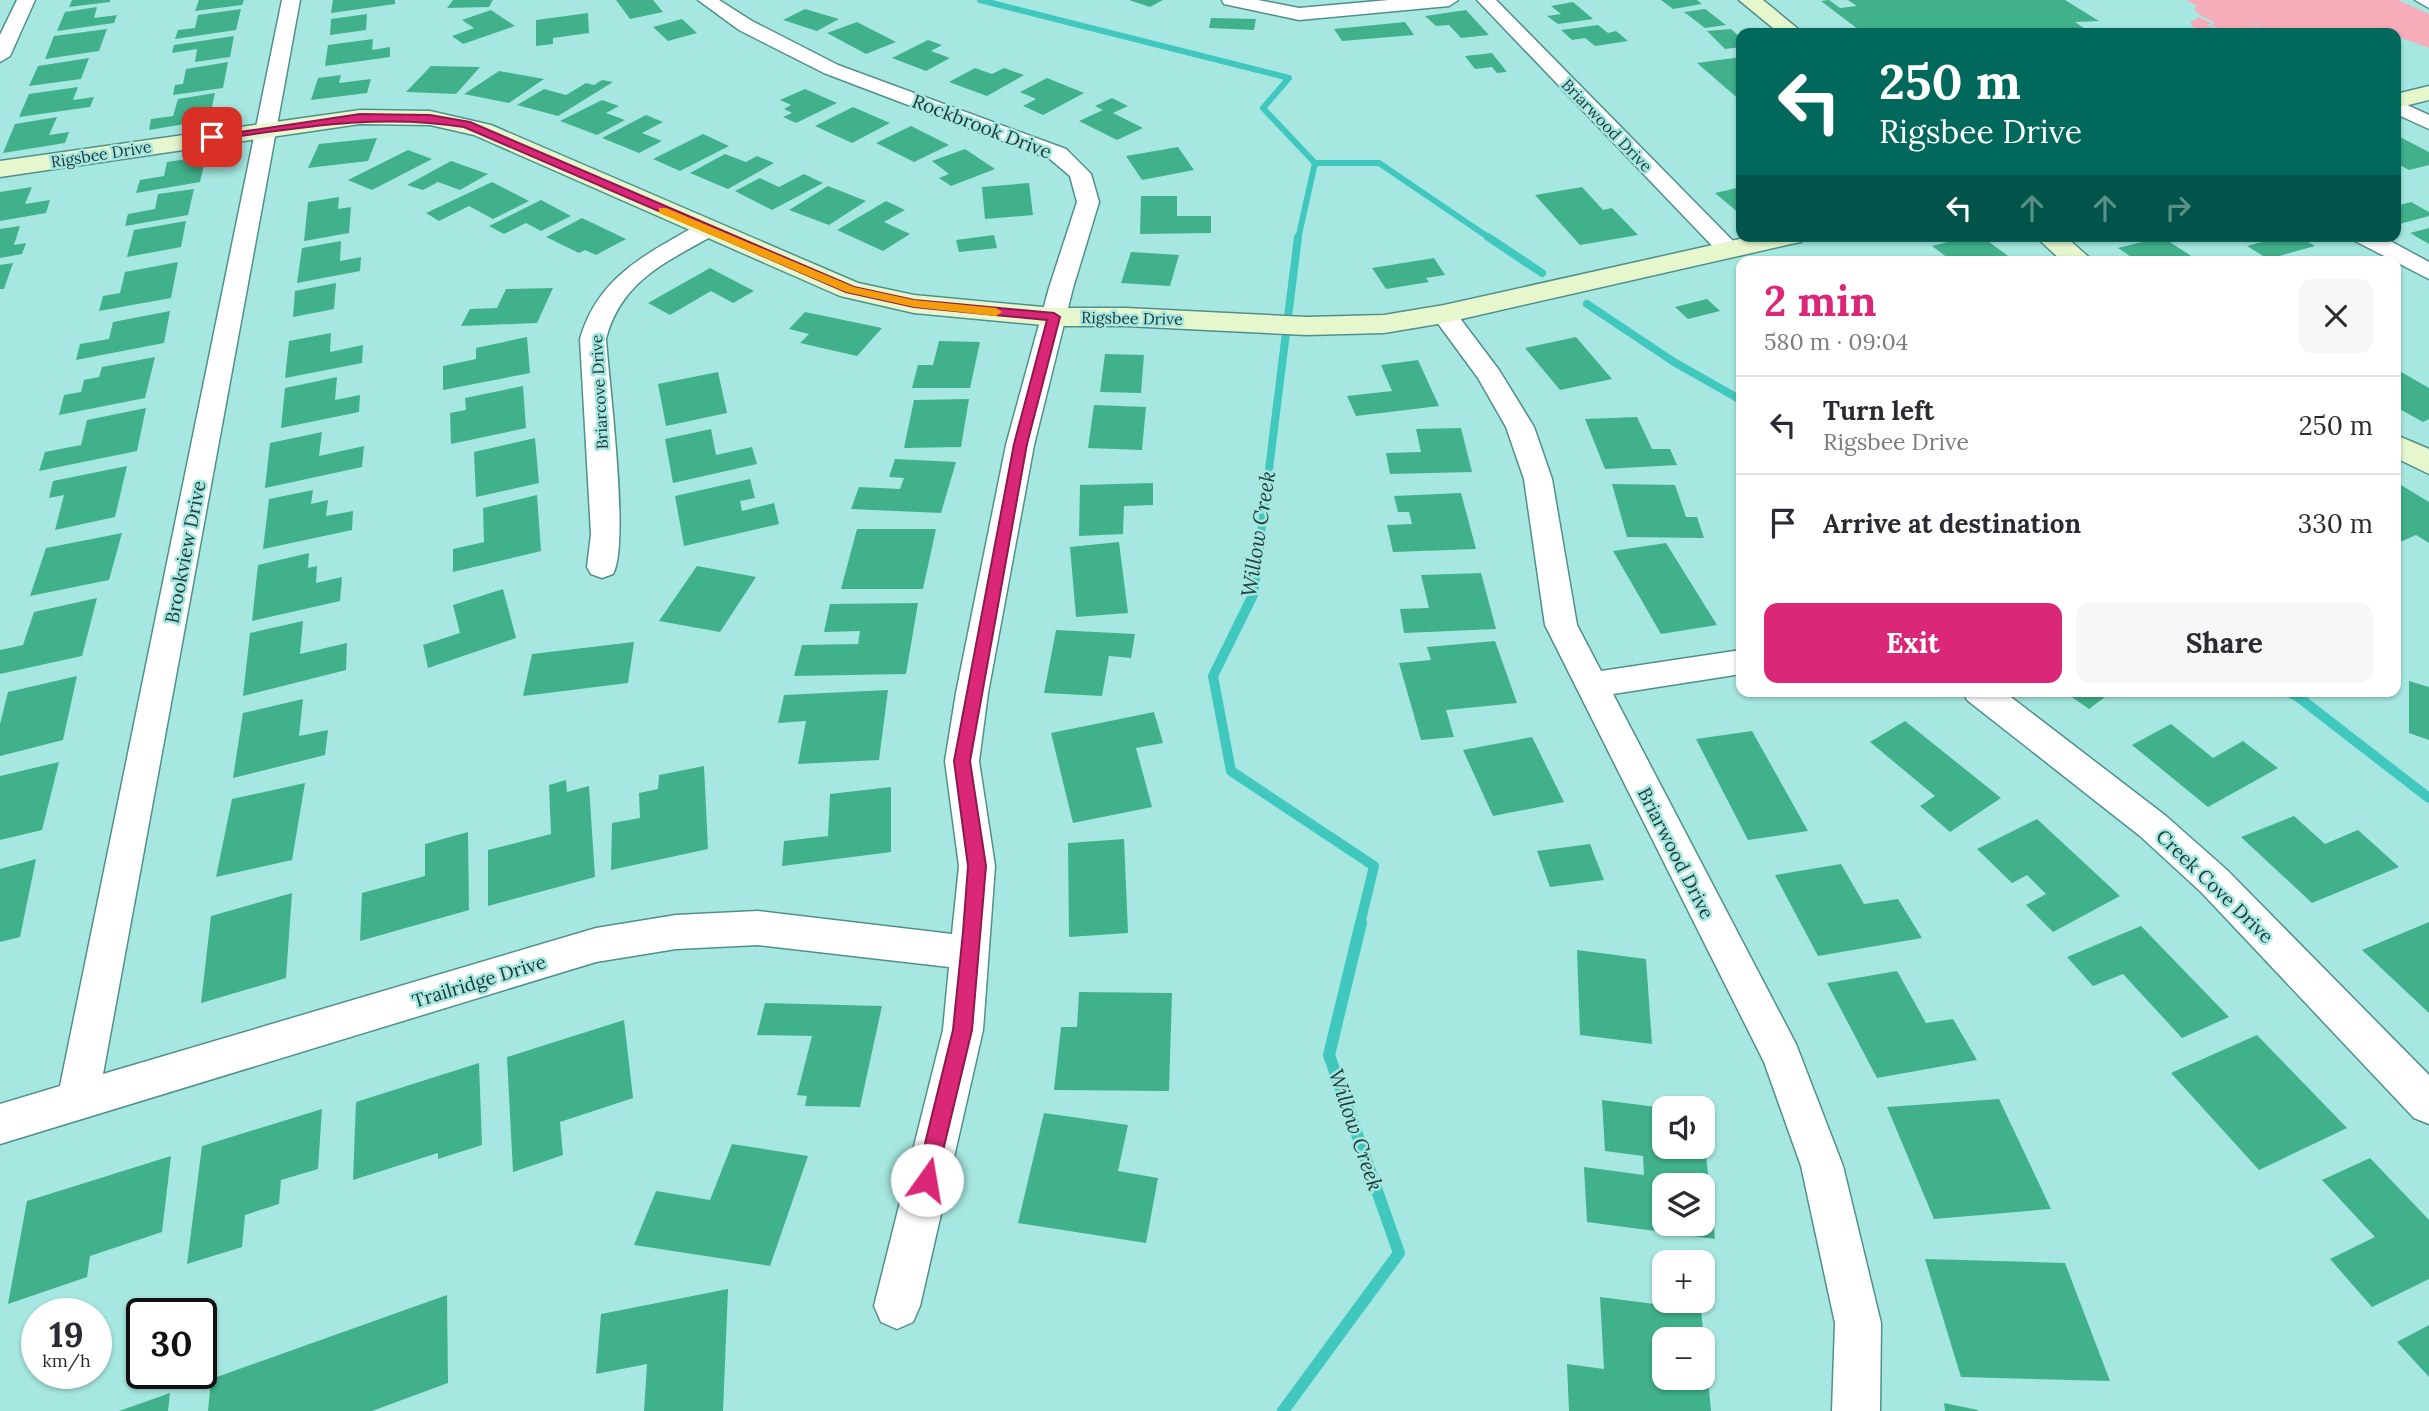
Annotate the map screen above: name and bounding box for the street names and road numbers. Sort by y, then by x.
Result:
street label: Briarwood Drive [1558,74,1657,176]
street label: Rockbrook Drive [909,88,1055,164]
street label: Rigsbee Drive [49,136,153,172]
street label: Rigsbee Drive [1081,307,1183,329]
street label: Briarcove Drive [586,334,612,450]
street label: Brookview Drive [159,478,211,626]
street label: Briarwood Drive [1633,783,1719,923]
street label: Creek Cove Drive [2151,824,2279,948]
street label: Trailridge Drive [409,949,549,1013]

